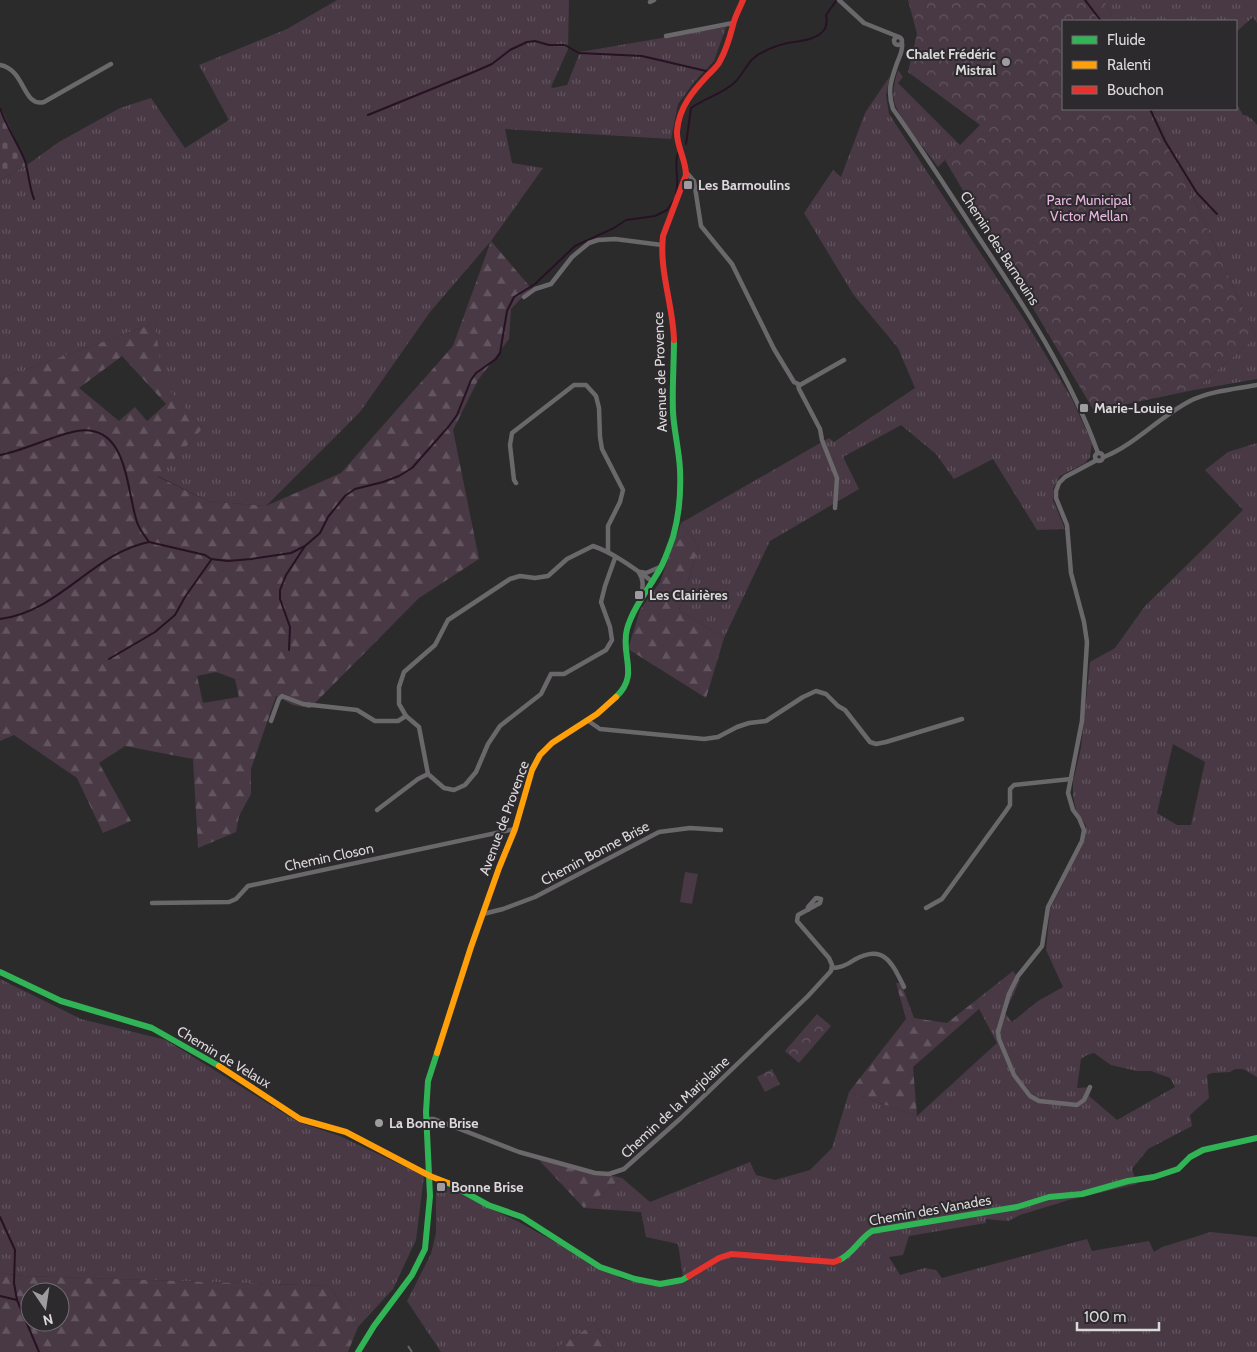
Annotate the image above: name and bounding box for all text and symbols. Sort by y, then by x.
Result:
legend [1062,20,1237,110]
text: Fluide [1107,31,1146,49]
place label: Chalet Frédéric Mistral [906,45,997,79]
marker: Chalet Frédéric Mistral [1000,56,1012,68]
text: Ralenti [1107,56,1151,74]
text: Bouchon [1107,81,1164,99]
place label: Les Barmoulins [698,176,790,194]
marker: Les Barmoulins [682,179,694,191]
street label: Chemin des Barnouins [956,188,1044,309]
park label: Parc Municipal Victor Mellan [1047,191,1132,225]
street label: Avenue de Provence [649,311,671,433]
place label: Marie-Louise [1094,399,1173,417]
marker: Marie-Louise [1078,402,1090,414]
place label: Les Clairières [649,586,728,604]
marker: Les Clairières [633,589,645,601]
street label: Avenue de Provence [475,758,533,878]
street label: Chemin Bonne Brise [538,817,652,889]
street label: Chemin Closon [283,839,375,875]
street label: Chemin de Velaux [174,1022,275,1092]
street label: Chemin de la Marjolaine [617,1052,733,1162]
place label: La Bonne Brise [389,1114,478,1132]
marker: La Bonne Brise [373,1117,385,1129]
place label: Bonne Brise [451,1178,523,1196]
marker: Bonne Brise [435,1181,447,1193]
street label: Chemin des Vanades [868,1190,993,1230]
north arrow [20,1282,70,1332]
scale bar [1077,1300,1160,1332]
text: 100 m [1084,1308,1126,1326]
text: N [41,1310,55,1330]

